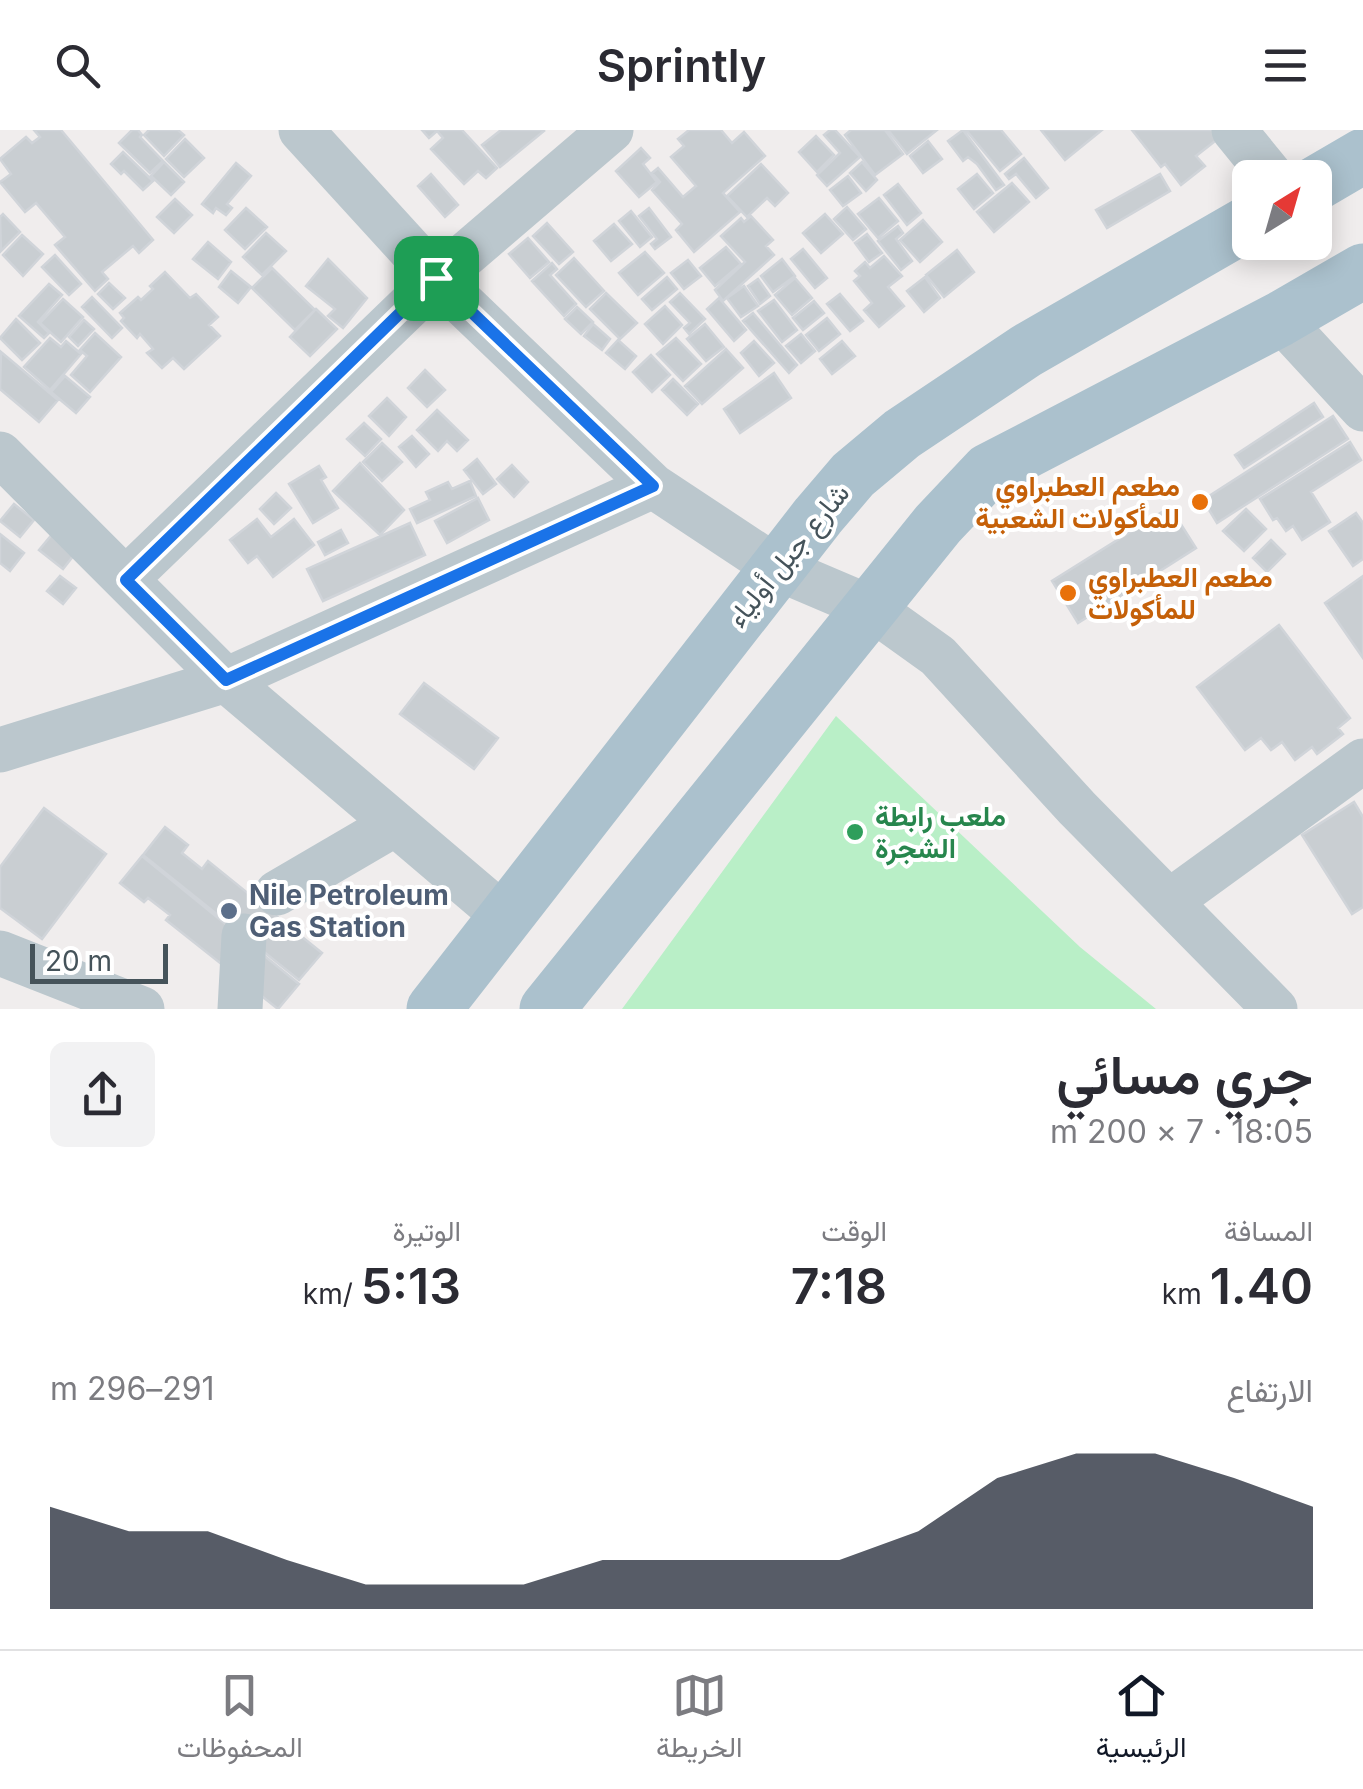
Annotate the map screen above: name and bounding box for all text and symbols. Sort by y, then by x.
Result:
icon: search [50,38,105,93]
text: Sprintly [597,38,766,93]
icon: menu [1258,38,1313,93]
north arrow [1232,160,1332,260]
map controls [1232,160,1332,260]
pin [394,236,479,321]
icon: arrive [409,251,464,306]
place label: مطعم العطبراوي للمأكولات الشعبية [975,469,1180,536]
street label: شارع جبل أولياء [720,476,858,635]
marker: مطعم العطبراوي للمأكولات الشعبية [1189,491,1211,513]
place label: مطعم العطبراوي للمأكولات [1088,560,1273,627]
marker: مطعم العطبراوي للمأكولات [1057,582,1079,604]
place label: ملعب رابطة الشجرة [875,799,1006,866]
marker: ملعب رابطة الشجرة [844,821,866,843]
place label: Nile Petroleum Gas Station [249,878,449,944]
marker: Nile Petroleum Gas Station [218,900,240,922]
scale bar [30,939,168,984]
text: 20 m [45,944,112,978]
text: جري مسائي [1056,1041,1313,1107]
button: share [50,1042,155,1147]
text: 18:05 · 7 × 200 m [1050,1112,1313,1151]
text: الوتيرة [393,1214,461,1248]
text: الوقت [821,1214,887,1248]
text: المسافة [1224,1214,1313,1248]
text: 5:13 [361,1256,461,1316]
text: 7:18 [791,1256,887,1316]
text: 1.40 [1210,1256,1313,1316]
text: /km [303,1277,361,1311]
text: km [1162,1277,1210,1311]
text: 291–296 m [50,1369,215,1408]
text: الارتفاع [1226,1371,1313,1410]
tab: المحفوظات [177,1668,303,1772]
tab: الخريطة [656,1668,743,1772]
tab: الرئيسية [1096,1668,1186,1772]

